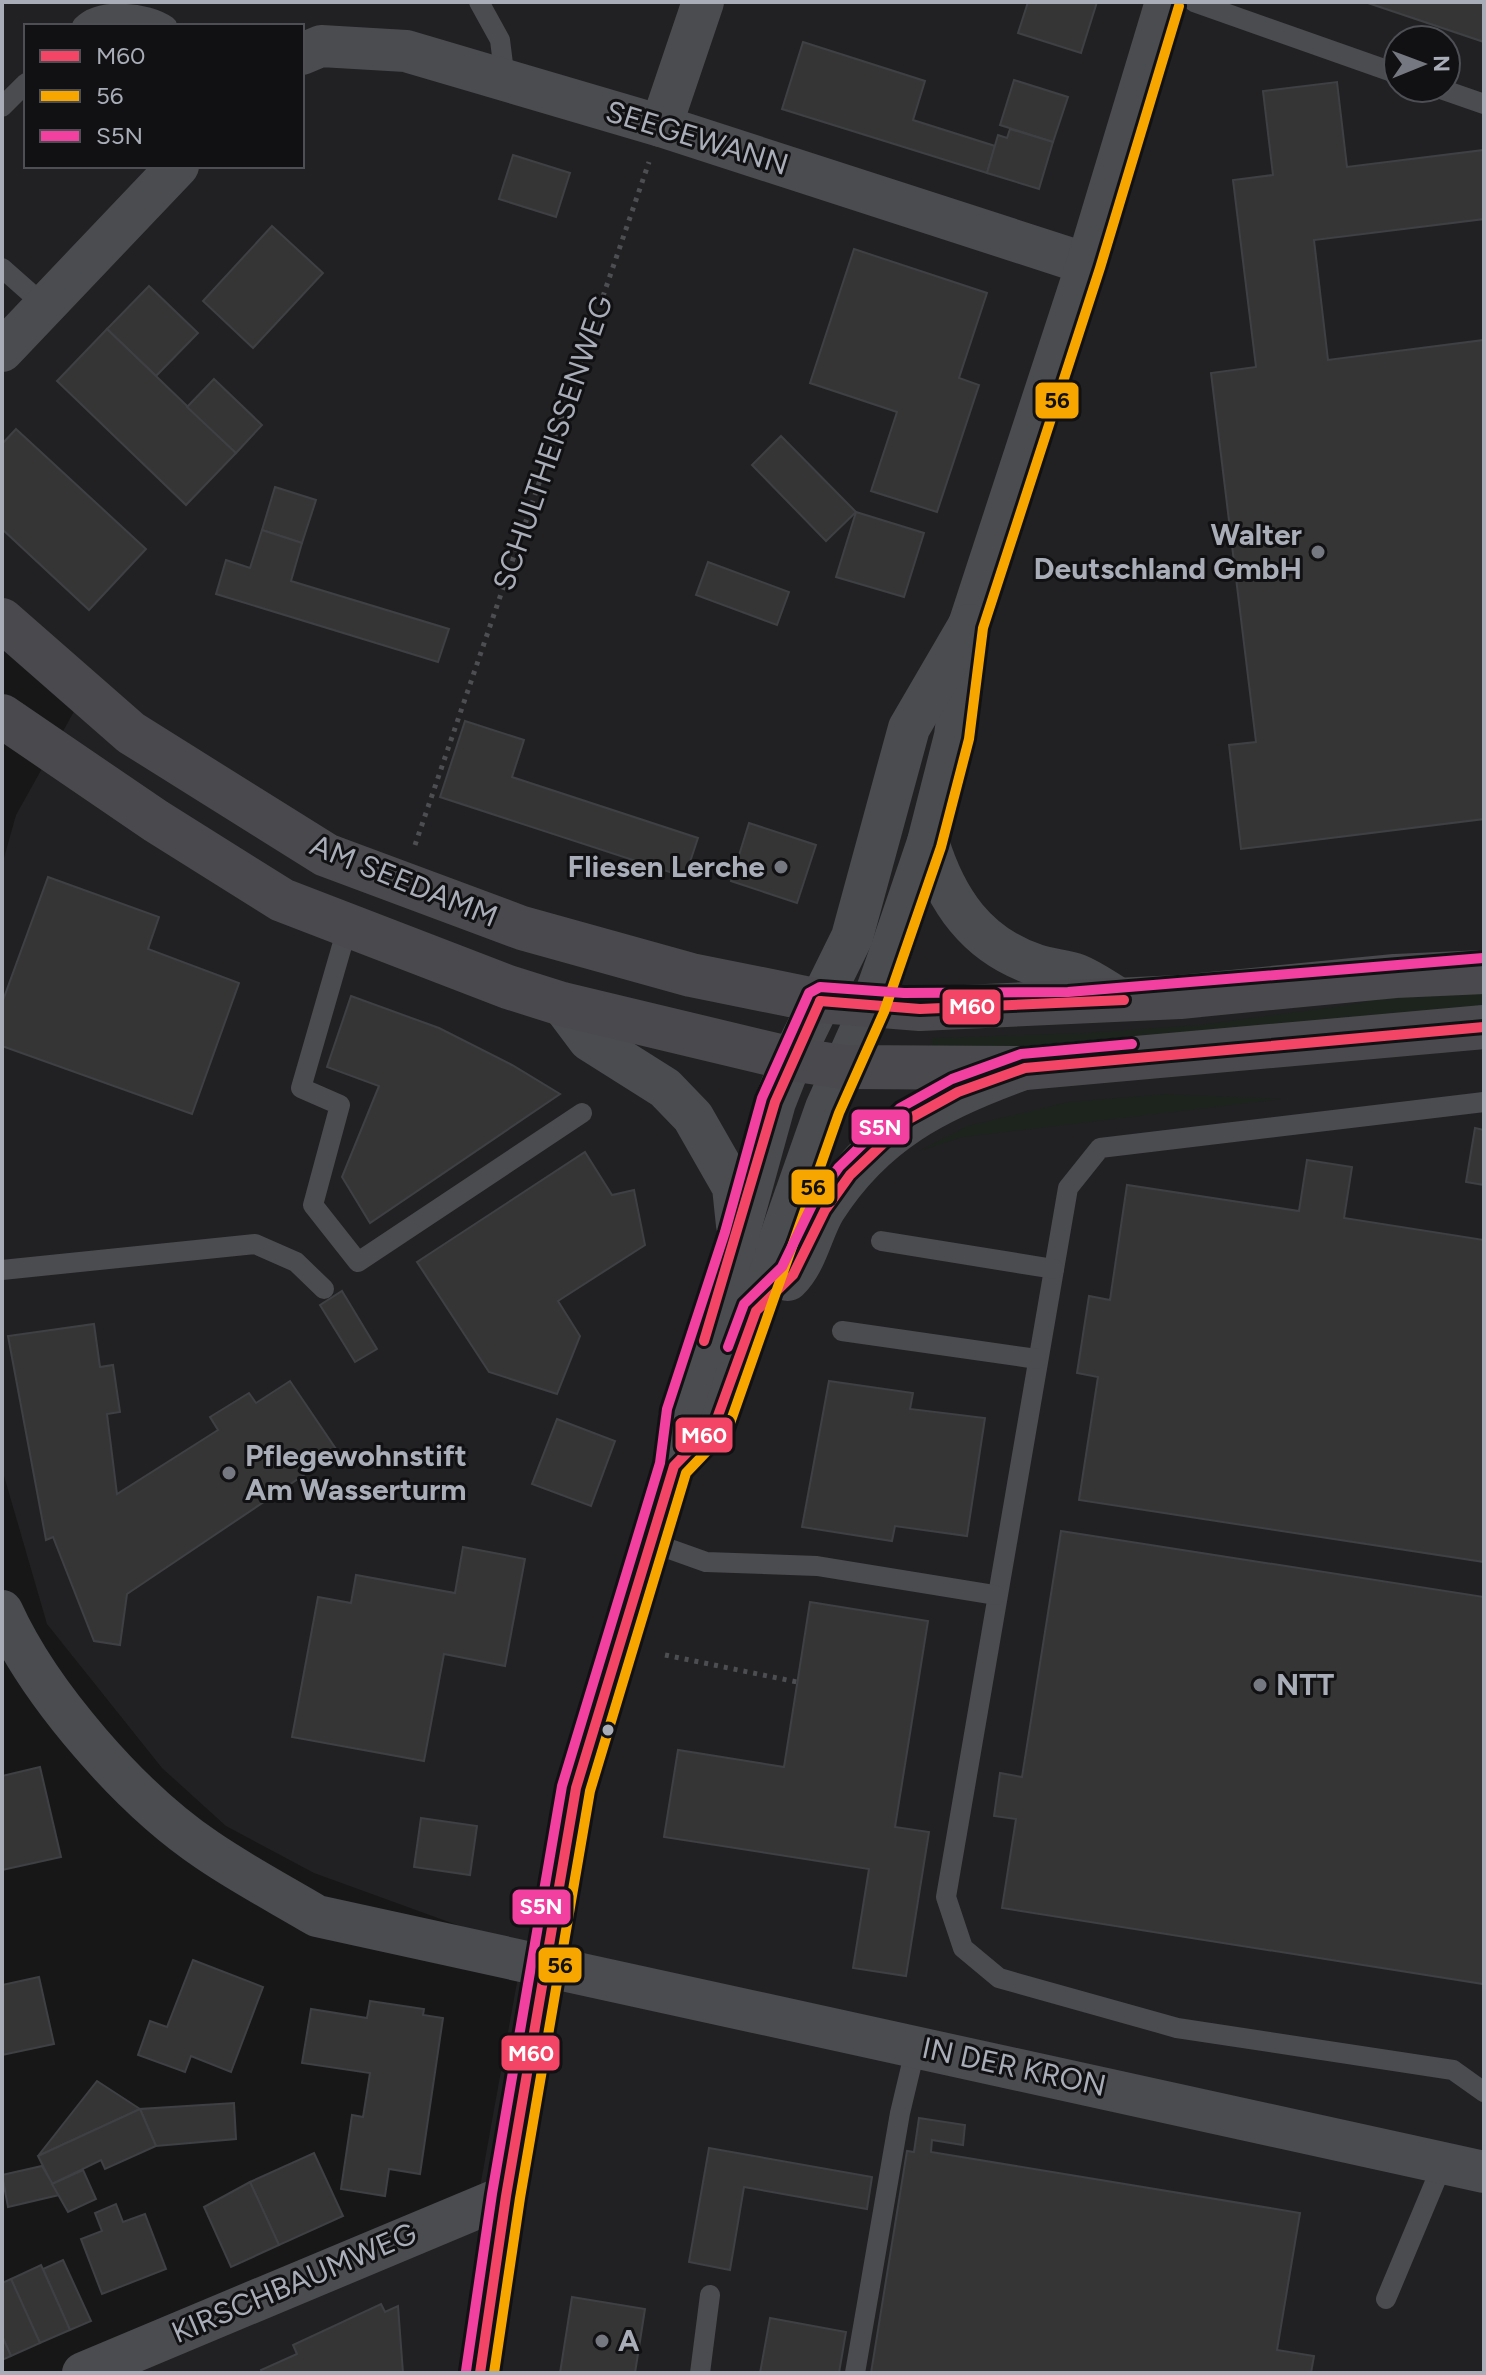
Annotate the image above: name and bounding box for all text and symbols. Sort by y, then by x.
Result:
legend [24,24,304,168]
north arrow [1382,24,1462,104]
text: M60 [96,41,145,70]
text: N [1428,55,1455,72]
text: 56 [96,81,123,110]
street label: SEEGEWANN [601,92,793,183]
text: S5N [96,121,143,150]
street label: SCHULTHEISSENWEG [485,291,620,595]
line badge: 56 [1034,381,1080,420]
text: 56 [1044,387,1070,414]
place label: Walter Deutschland GmbH [1034,516,1302,587]
marker: Walter Deutschland GmbH [1309,543,1327,561]
street label: AM SEEDAMM [305,826,503,935]
place label: Fliesen Lerche [568,848,765,885]
marker: Fliesen Lerche [772,858,790,876]
line badge: M60 [941,988,1002,1026]
text: M60 [949,993,995,1020]
line badge: S5N [850,1108,911,1146]
text: S5N [858,1114,902,1141]
line badge: 56 [790,1168,836,1206]
text: 56 [800,1174,826,1201]
line badge: M60 [674,1416,734,1454]
text: M60 [681,1422,727,1449]
place label: Pflegewohnstift Am Wasserturm [245,1437,467,1508]
marker: Pflegewohnstift Am Wasserturm [220,1464,238,1482]
place label: NTT [1276,1666,1335,1703]
marker: NTT [1251,1676,1269,1694]
unlabelled marker [600,1722,616,1738]
line badge: S5N [511,1888,572,1926]
text: S5N [519,1893,563,1920]
line badge: 56 [537,1946,583,1984]
text: 56 [547,1952,573,1979]
street label: IN DER KRON [919,2029,1109,2104]
line badge: M60 [500,2034,561,2072]
text: M60 [508,2040,554,2067]
street label: KIRSCHBAUMWEG [166,2214,422,2351]
place label: A [618,2322,640,2359]
marker: A [593,2332,611,2350]

